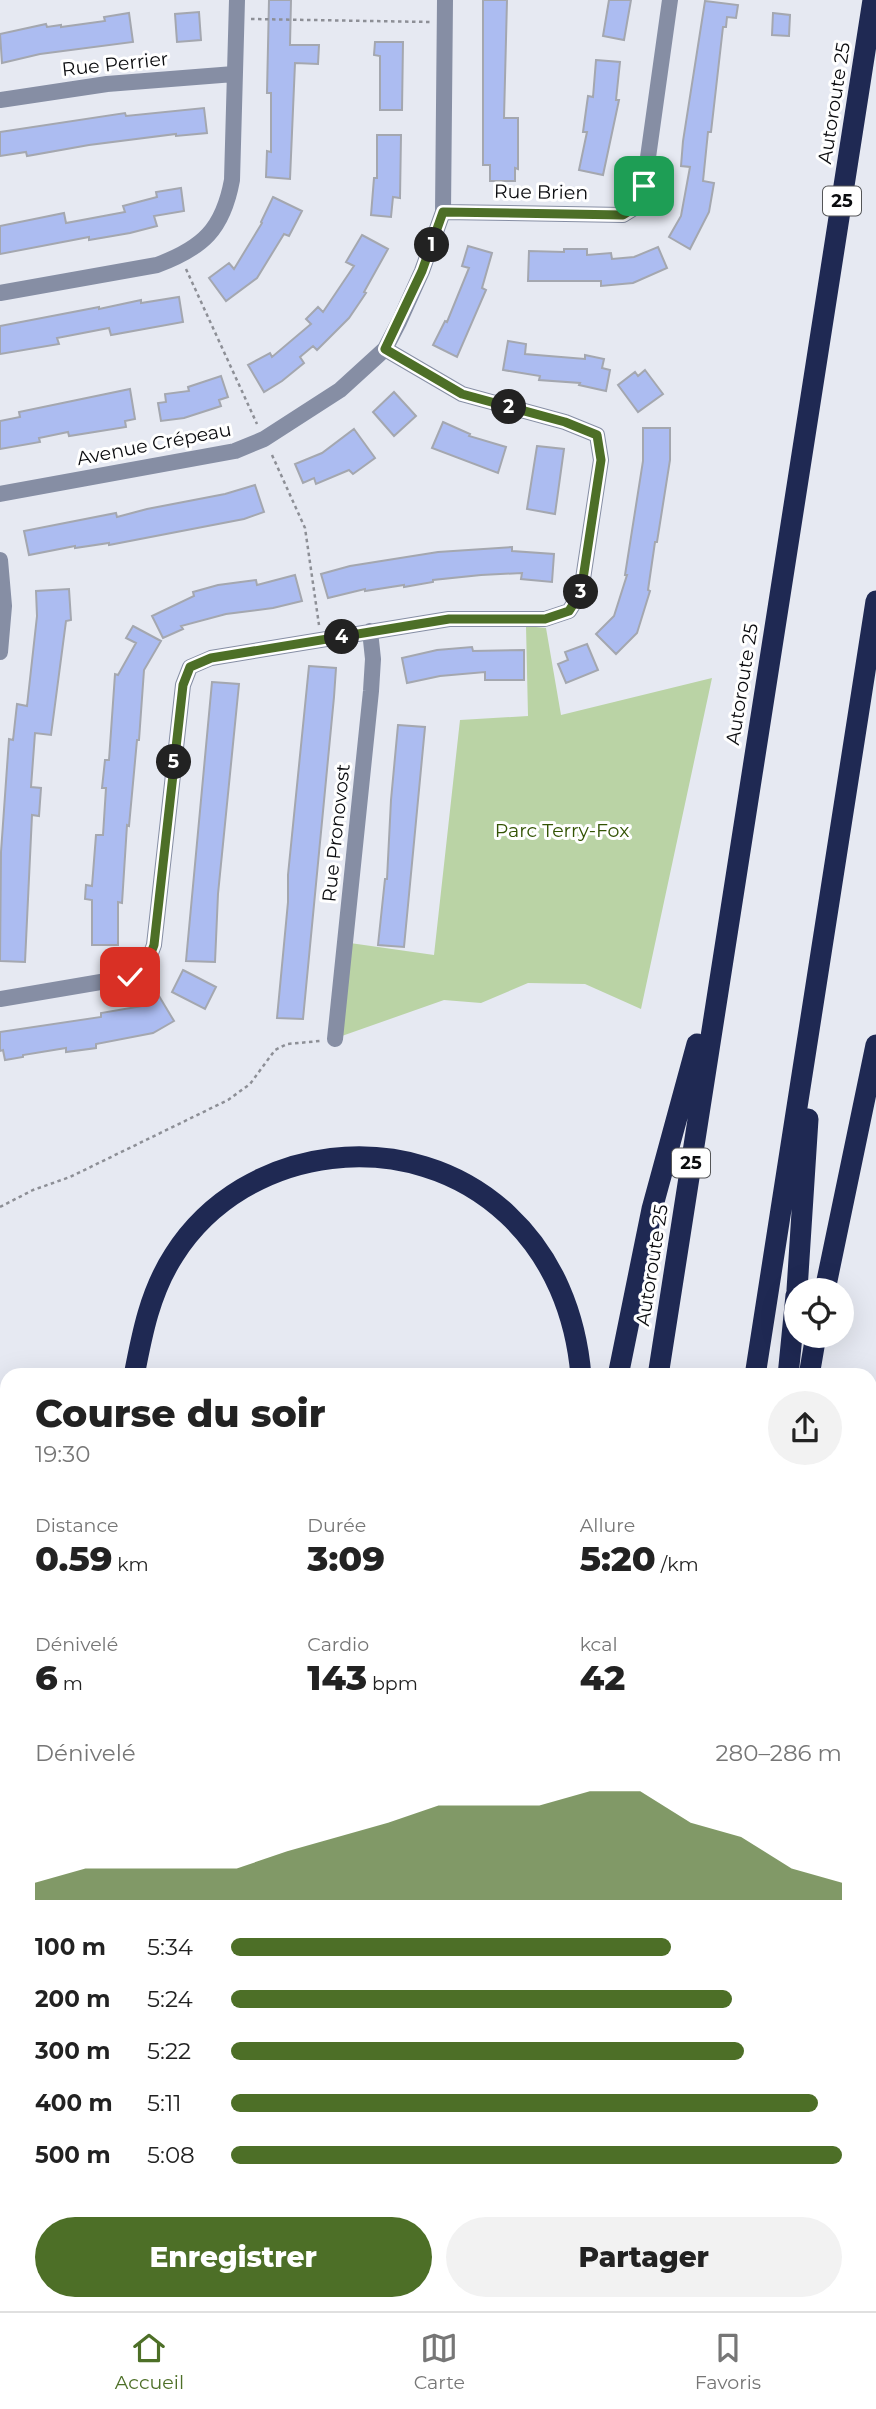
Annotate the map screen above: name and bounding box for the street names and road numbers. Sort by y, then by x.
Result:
street label: Autoroute 25 [813,40,855,165]
street label: Rue Perrier [61,47,169,81]
street label: Rue Brien [494,180,588,204]
road number: 25 [823,186,861,216]
street label: Avenue Crépeau [75,418,233,470]
street label: Autoroute 25 [721,621,763,746]
street label: Rue Pronovost [317,762,355,903]
road number: 25 [672,1148,710,1178]
street label: Autoroute 25 [631,1202,673,1327]

